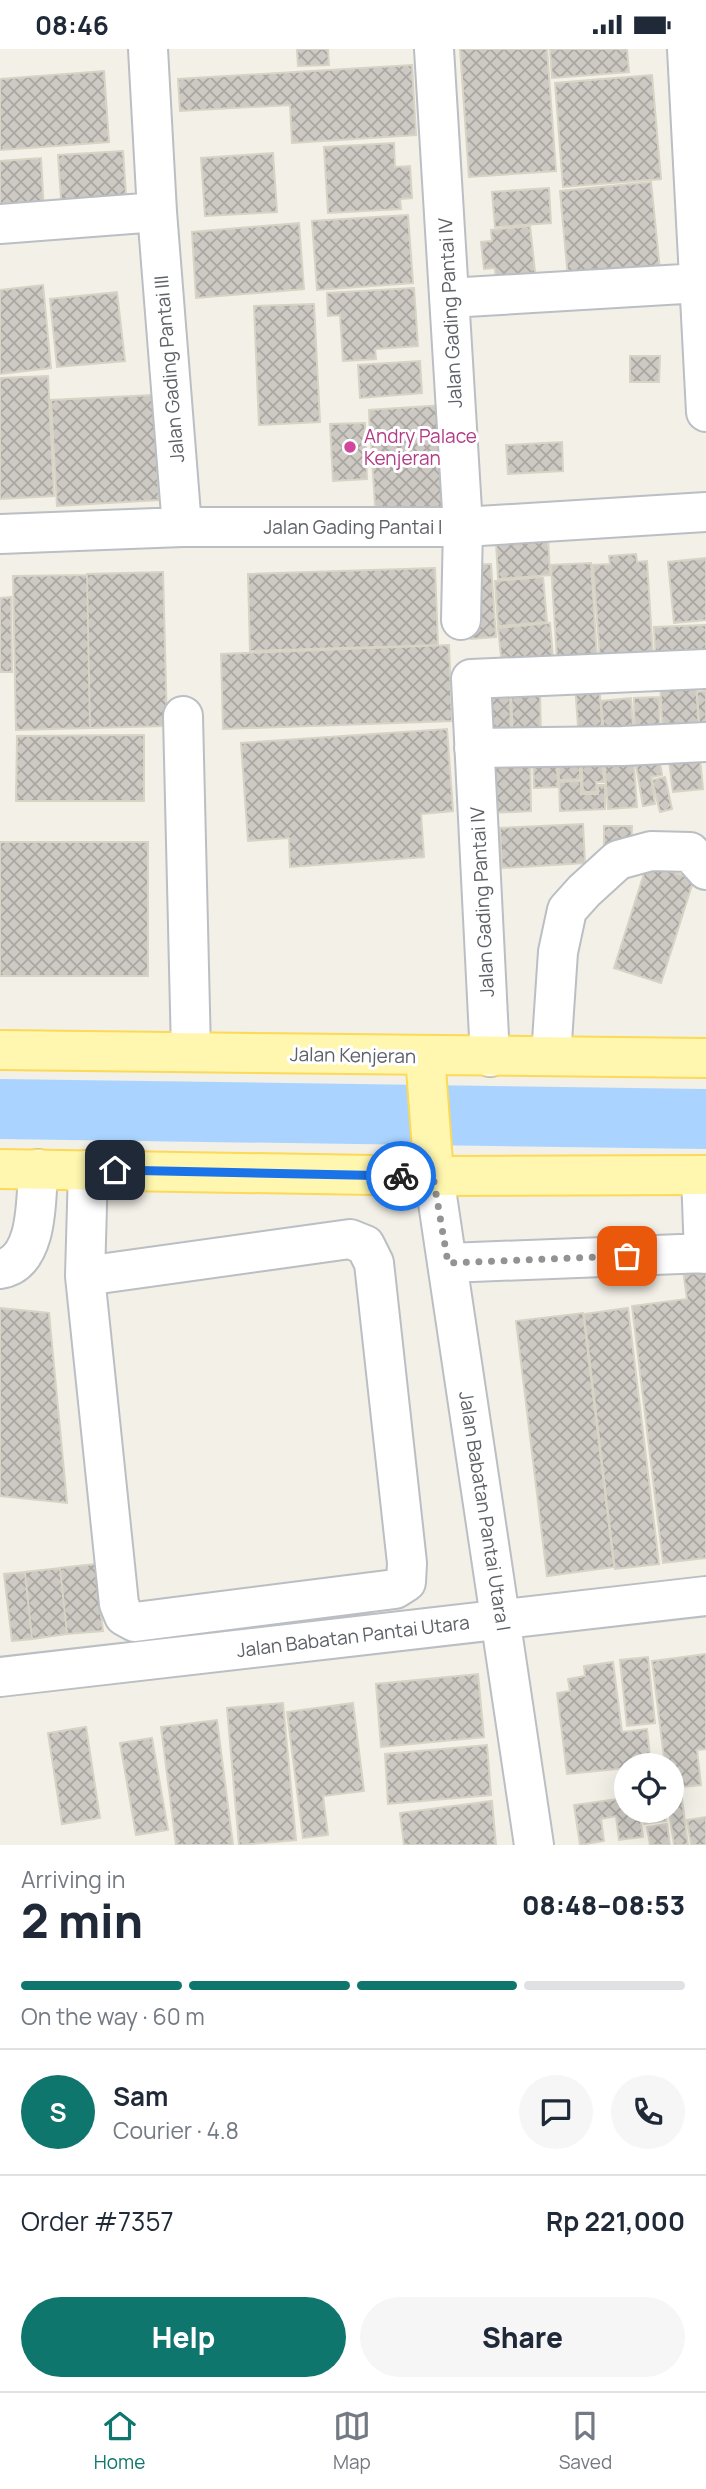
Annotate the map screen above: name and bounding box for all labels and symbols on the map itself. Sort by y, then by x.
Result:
street label: Jalan Gading Pantai IV [432,217,468,409]
street label: Jalan Gading Pantai III [148,274,190,464]
place label: Andry Palace Kenjeran [364,423,477,471]
marker: Andry Palace Kenjeran [342,439,358,455]
street label: Jalan Gading Pantai I [263,514,443,540]
street label: Jalan Gading Pantai IV [464,806,500,998]
street label: Jalan Kenjeran [290,1041,416,1069]
pin [85,1140,145,1200]
courier [366,1141,436,1211]
pin [597,1226,657,1286]
street label: Jalan Babatan Pantai Utara I [453,1389,517,1633]
street label: Jalan Babatan Pantai Utara [235,1609,471,1663]

